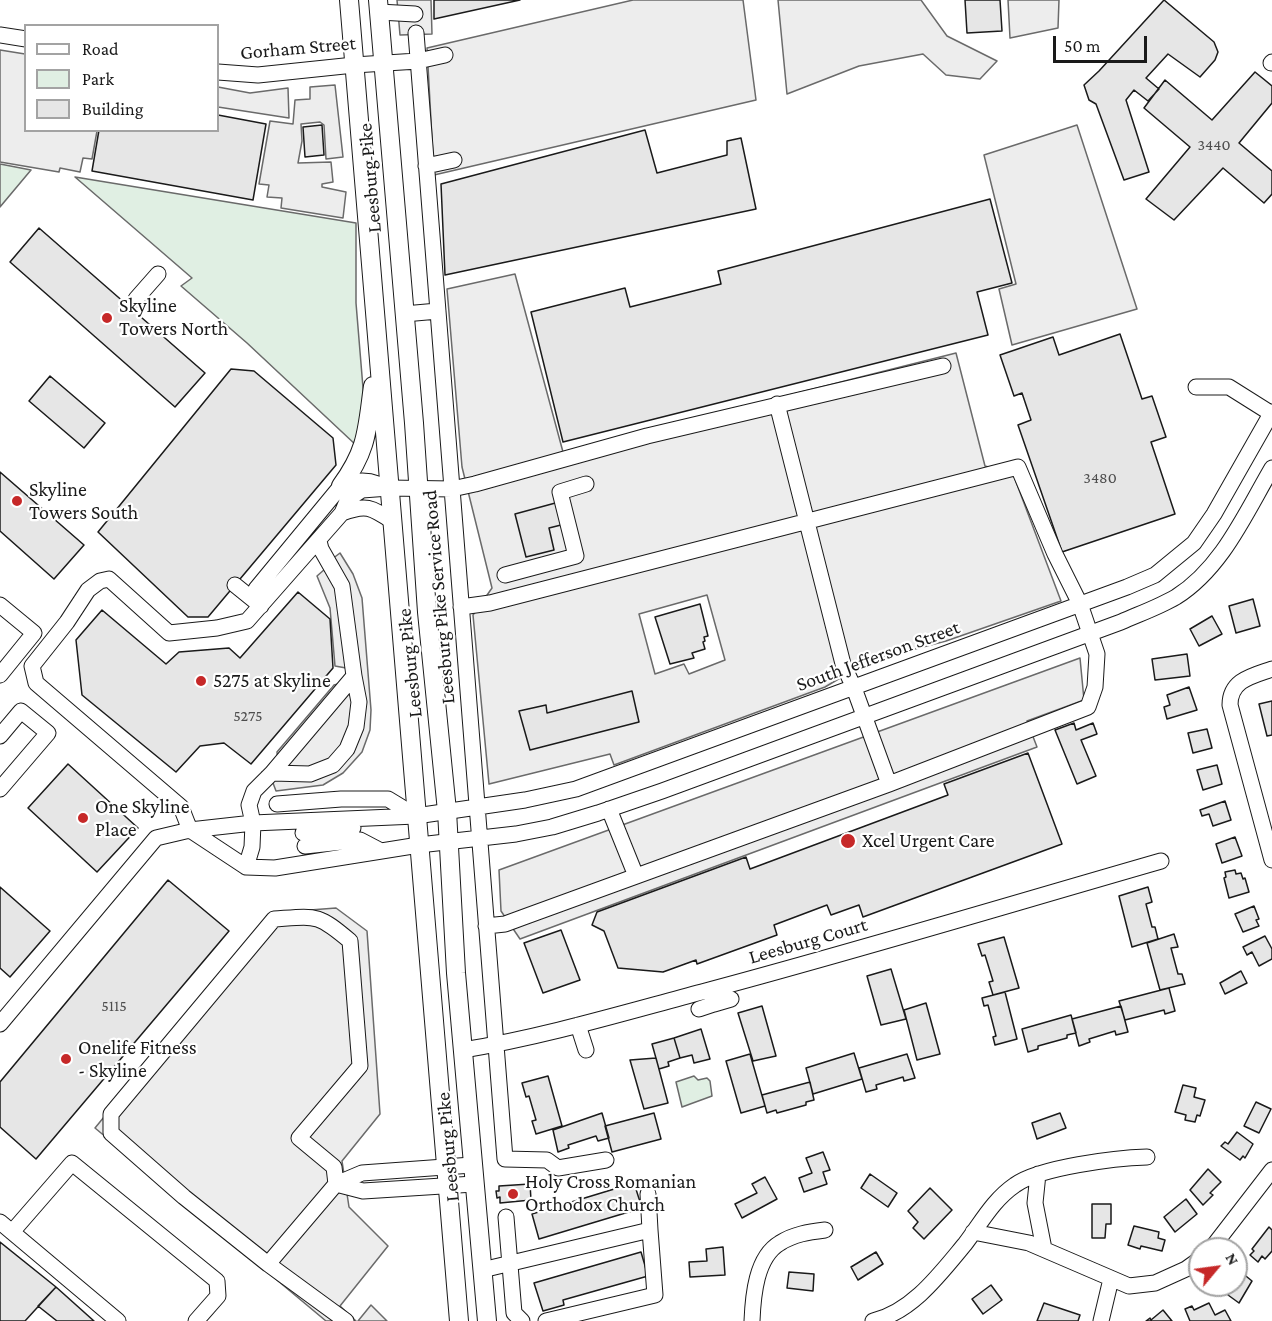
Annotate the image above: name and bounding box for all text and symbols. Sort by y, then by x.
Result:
legend [24,24,219,132]
scale bar [1056,24,1150,62]
street label: Gorham Street [239,31,357,65]
text: 50 m [1064,36,1101,56]
text: Road [82,39,119,59]
text: Park [82,69,114,89]
text: Building [82,99,143,119]
street label: Leesburg Pike [353,122,387,234]
house number: 3440 [1198,135,1230,155]
place label: Skyline Towers North [119,294,228,341]
marker: Skyline Towers North [100,311,114,325]
house number: 3480 [1083,468,1117,488]
place label: Skyline Towers South [29,478,138,525]
street label: Leesburg Pike Service Road [418,489,460,705]
marker: Skyline Towers South [10,494,24,508]
street label: Leesburg Pike [392,607,428,719]
street label: South Jefferson Street [793,615,963,697]
place label: 5275 at Skyline [213,669,331,693]
marker: 5275 at Skyline [194,674,208,688]
house number: 5275 [233,706,263,726]
place label: One Skyline Place [95,795,190,842]
marker: One Skyline Place [76,811,90,825]
place label: Xcel Urgent Care [862,829,995,853]
marker: Xcel Urgent Care [839,832,857,850]
street label: Leesburg Court [746,913,870,969]
house number: 5115 [101,996,127,1016]
place label: Onelife Fitness - Skyline [78,1036,197,1083]
marker: Onelife Fitness - Skyline [59,1052,73,1066]
street label: Leesburg Pike [431,1091,465,1203]
place label: Holy Cross Romanian Orthodox Church [525,1170,696,1217]
marker: Holy Cross Romanian Orthodox Church [506,1187,520,1201]
north arrow [1188,1237,1248,1297]
text: N [1222,1250,1243,1268]

